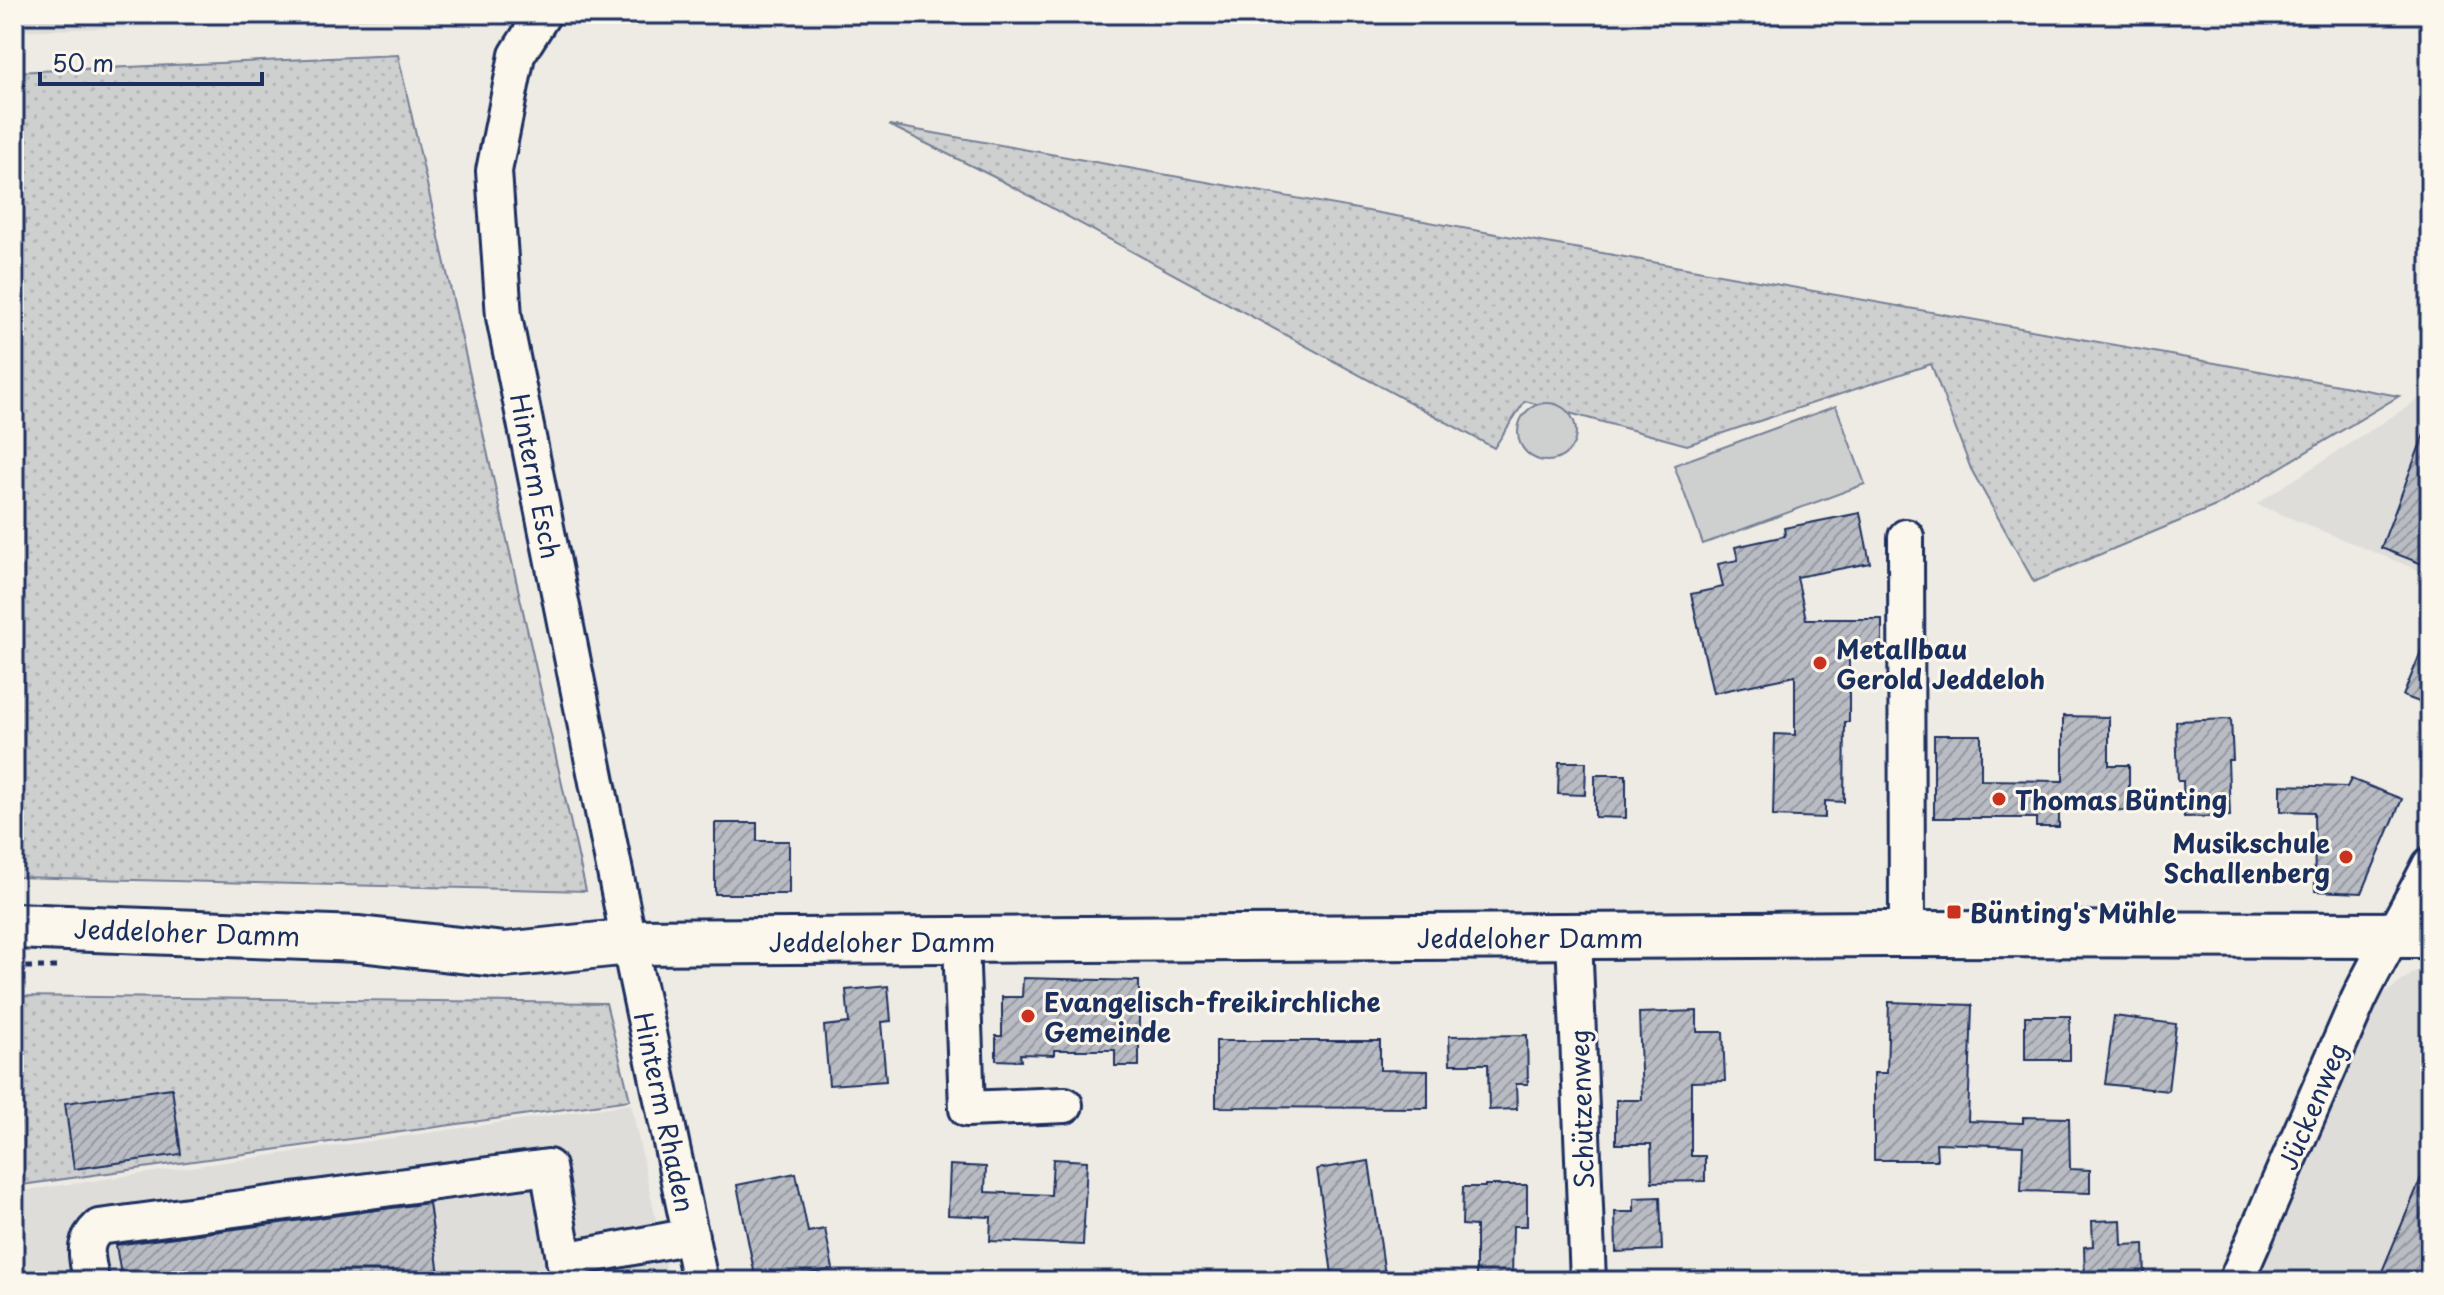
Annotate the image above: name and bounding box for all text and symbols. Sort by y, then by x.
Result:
scale bar [40,36,262,86]
text: 50 m [52,44,114,80]
street label: Hinterm Esch [501,390,571,562]
place label: Metallbau Gerold Jeddeloh [1836,629,2045,698]
marker: Metallbau Gerold Jeddeloh [1811,654,1829,672]
place label: Thomas Bünting [2015,780,2227,819]
marker: Thomas Bünting [1990,790,2008,808]
place label: Musikschule Schallenberg [2164,823,2330,892]
marker: Musikschule Schallenberg [2337,848,2355,866]
place label: Bünting's Mühle [1970,893,2177,932]
marker: Bünting's Mühle [1945,903,1963,921]
street label: Jeddeloher Damm [73,909,301,955]
street label: Jeddeloher Damm [1417,918,1643,957]
street label: Jeddeloher Damm [769,922,995,961]
place label: Evangelisch-freikirchliche Gemeinde [1044,982,1381,1051]
marker: Evangelisch-freikirchliche Gemeinde [1019,1007,1037,1025]
street label: Hinterm Rhaden [625,1008,705,1216]
street label: Schützenweg [1559,1028,1603,1190]
street label: Jückenweg [2268,1036,2356,1176]

